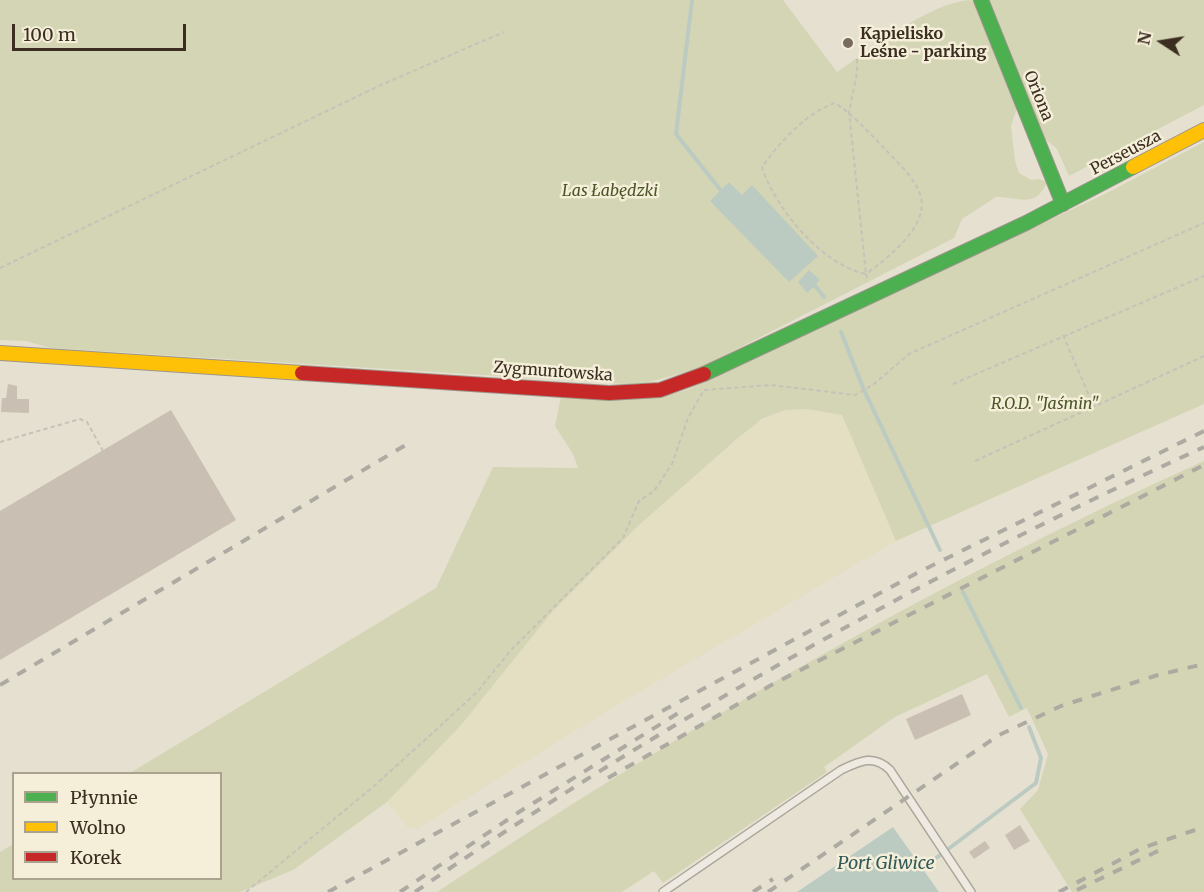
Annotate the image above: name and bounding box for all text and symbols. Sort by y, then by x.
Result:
scale bar [15,12,189,50]
north arrow [1132,12,1192,72]
text: 100 m [23,23,76,46]
place label: Kąpielisko Leśne - parking [860,24,987,62]
text: N [1133,30,1155,47]
marker: Kąpielisko Leśne - parking [841,36,855,50]
street label: Oriona [1019,68,1057,124]
street label: Perseusza [1087,126,1165,180]
park label: Las Łabędzki [562,181,658,201]
street label: Zygmuntowska [493,358,613,386]
park label: R.O.D. "Jaśmin" [991,394,1099,414]
legend [12,772,222,880]
text: Płynnie [70,786,138,809]
text: Wolno [70,816,126,839]
text: Korek [70,846,121,869]
water label: Port Gliwice [837,853,935,875]

